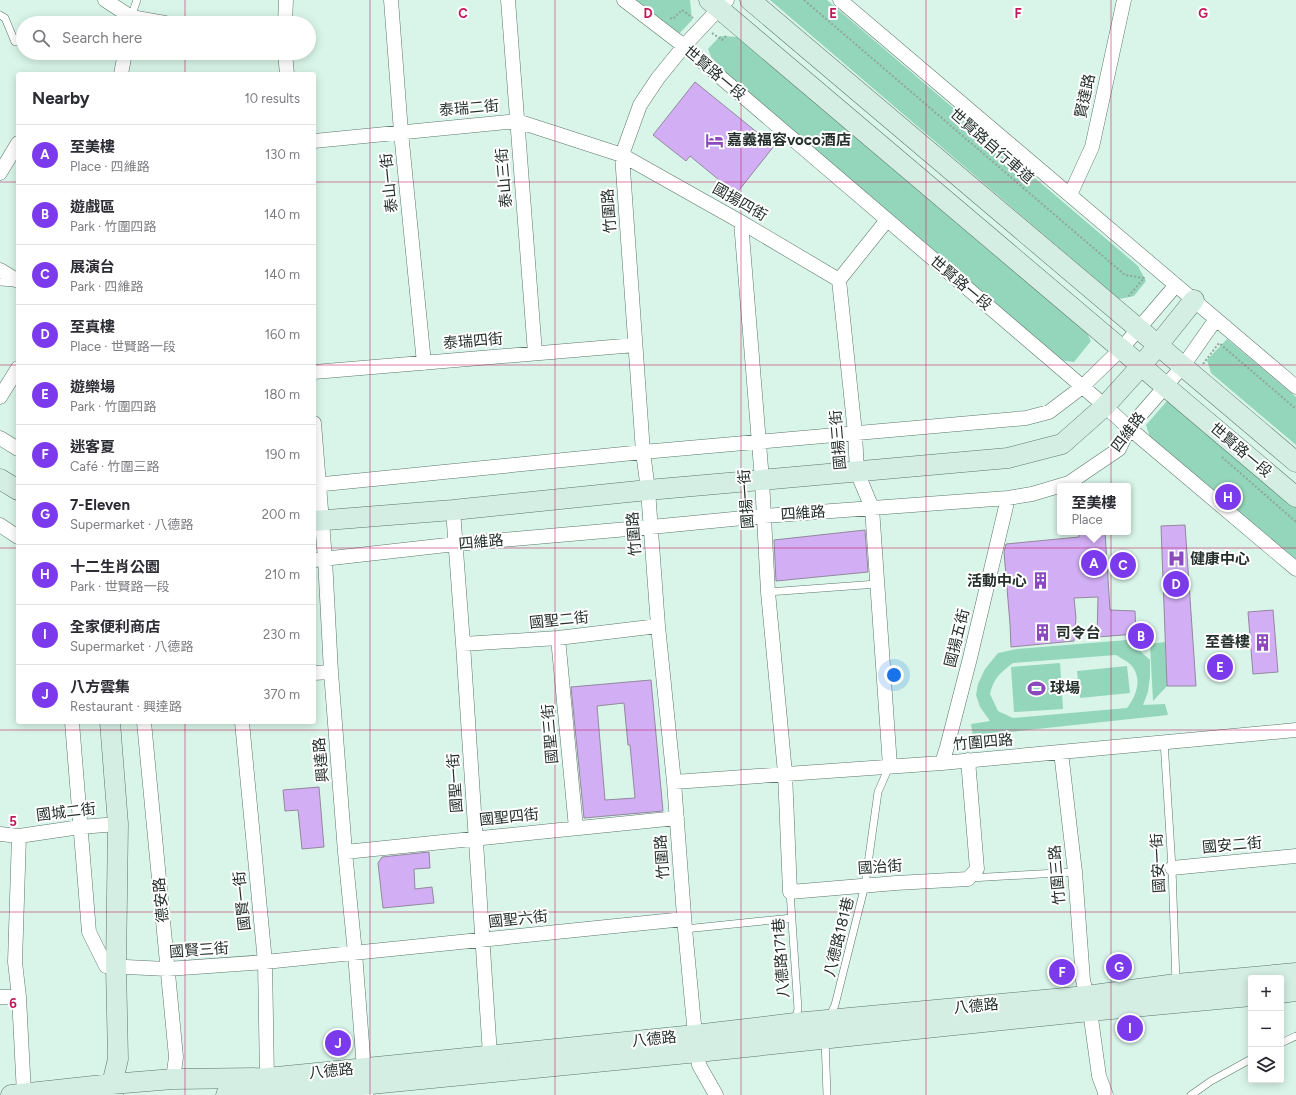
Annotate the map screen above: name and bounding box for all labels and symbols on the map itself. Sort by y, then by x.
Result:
text: C [458,6,468,21]
text: D [643,6,653,21]
text: E [829,6,837,21]
text: F [1014,6,1022,21]
text: G [1198,6,1208,21]
street label: 世賢路一段 [680,42,750,104]
street label: 賢達路 [1072,72,1098,120]
street label: 泰瑞二街 [438,96,500,120]
street label: 世賢路自行車道 [946,105,1038,187]
hotel icon: 嘉義福容voco酒店 [704,130,724,150]
place label: 嘉義福容voco酒店 [727,131,851,149]
street label: 泰山三街 [492,147,516,209]
street label: 泰山一街 [377,152,401,214]
street label: 國揚四街 [710,179,770,225]
street label: 竹圍路 [598,188,620,234]
street label: 世賢路一段 [926,252,996,314]
street label: 泰瑞四街 [442,329,504,353]
street label: 國揚三街 [826,409,850,471]
street label: 四維路 [1107,409,1149,455]
street label: 世賢路一段 [1206,419,1276,481]
street label: 國揚一街 [735,468,757,530]
pin: H [1215,482,1241,512]
street label: 四維路 [780,502,826,524]
street label: 竹圍路 [623,511,645,557]
street label: 四維路 [458,531,504,553]
pin: A [1081,548,1107,578]
hospital icon: 健康中心 [1167,549,1187,569]
pin: C [1110,550,1136,580]
place label: 健康中心 [1190,550,1250,568]
pin: D [1163,569,1189,599]
building icon: 活動中心 [1030,571,1050,591]
place label: 活動中心 [967,572,1027,590]
street label: 國揚五街 [941,607,973,669]
street label: 國聖二街 [528,608,590,632]
pin: B [1128,621,1154,651]
building icon: 司令台 [1033,623,1053,643]
place label: 司令台 [1056,624,1101,642]
building icon: 至善樓 [1253,632,1273,652]
place label: 至善樓 [1205,633,1250,651]
pin: E [1207,652,1233,682]
your location [884,665,904,685]
sports icon: 球場 [1027,678,1047,698]
place label: 球場 [1050,679,1080,697]
street label: 國聖三街 [538,703,562,765]
street label: 竹圍四路 [952,730,1014,754]
street label: 興達路 [310,737,332,783]
street label: 國聖一街 [444,752,466,814]
street label: 國城二街 [35,799,97,825]
street label: 國聖四街 [478,805,540,829]
text: 5 [9,814,17,829]
street label: 國安一街 [1147,833,1169,893]
street label: 國安二街 [1201,833,1263,857]
street label: 竹圍路 [651,834,673,880]
street label: 竹圍三路 [1045,844,1069,906]
street label: 國治街 [857,856,903,878]
street label: 國賢一街 [230,870,254,932]
street label: 德安路 [150,877,172,923]
street label: 八德路181巷 [820,895,858,979]
street label: 國聖六街 [487,907,549,931]
street label: 八德路171巷 [769,917,793,999]
street label: 國賢三街 [168,939,230,961]
pin: G [1106,952,1132,982]
pin: F [1049,957,1075,987]
street label: 八德路 [953,995,999,1017]
text: 6 [9,996,17,1011]
pin: I [1117,1013,1143,1043]
pin: J [325,1028,351,1058]
street label: 八德路 [631,1028,677,1050]
street label: 八德路 [308,1060,354,1082]

